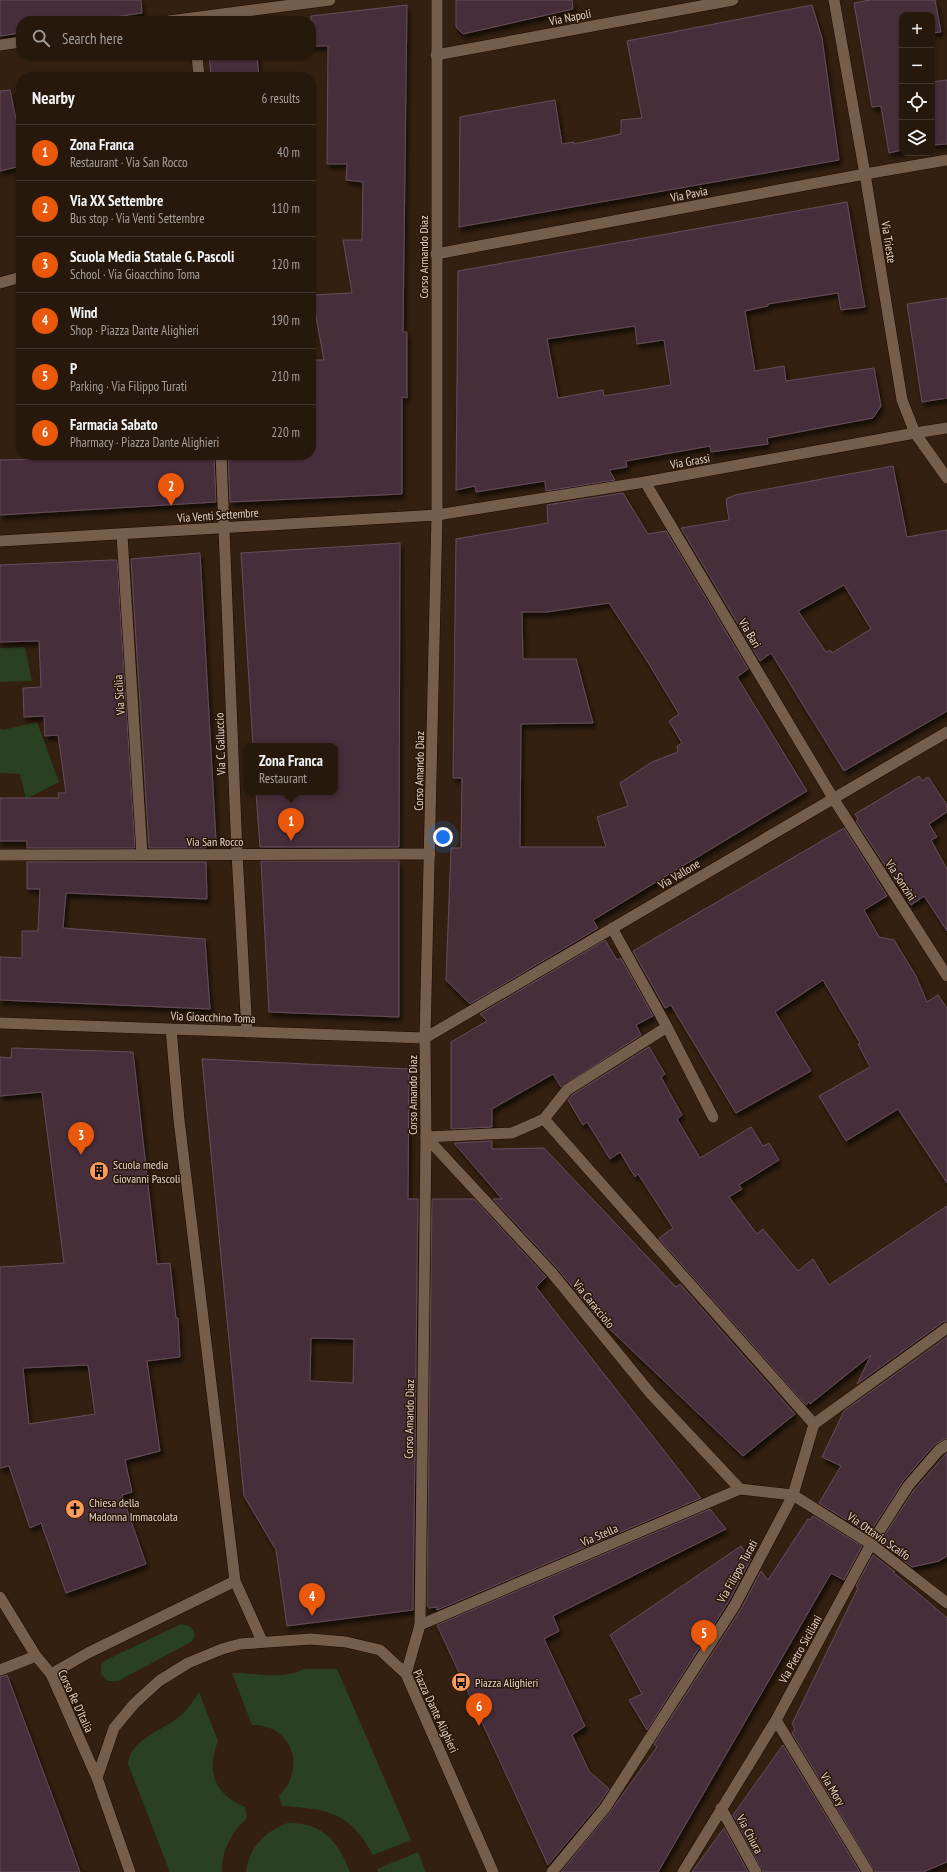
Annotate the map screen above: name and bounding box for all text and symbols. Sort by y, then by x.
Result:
street label: Via Napoli [547,6,592,29]
map controls [899,12,935,156]
button: + [899,12,935,48]
search box [16,16,316,60]
icon: search [30,27,52,49]
text: Search here [62,29,123,48]
button: − [899,48,935,84]
button: locate [899,84,935,120]
text: Nearby [32,87,75,109]
text: 6 results [261,90,300,107]
button: layers [899,120,935,156]
text: Zona Franca [70,135,134,154]
text: 1 [42,144,48,161]
text: 40 m [277,144,300,161]
text: Restaurant · Via San Rocco [70,154,188,171]
street label: Via Pavia [668,183,709,205]
text: Via XX Settembre [70,191,163,210]
text: 2 [42,200,48,217]
text: 110 m [271,200,300,217]
text: Bus stop · Via Venti Settembre [70,210,205,227]
street label: Corso Armando Diaz [416,216,431,298]
street label: Via Trieste [878,219,900,264]
text: Scuola Media Statale G. Pascoli [70,247,234,266]
text: 3 [42,256,48,273]
text: 120 m [271,256,300,273]
text: School · Via Gioacchino Toma [70,266,200,283]
text: Wind [70,303,98,322]
text: 4 [42,312,48,329]
text: 190 m [271,312,300,329]
text: Shop · Piazza Dante Alighieri [70,322,199,339]
text: P [70,359,77,378]
text: 5 [42,368,48,385]
text: 210 m [271,368,300,385]
text: Parking · Via Filippo Turati [70,378,187,395]
text: Farmacia Sabato [70,415,158,434]
text: 6 [42,424,48,441]
text: 220 m [271,424,300,441]
text: Pharmacy · Piazza Dante Alighieri [70,434,219,451]
street label: Via Grassi [668,450,711,472]
pin: 2 [158,473,184,506]
street label: Via Venti Settembre [176,505,259,525]
street label: Via Bari [735,615,765,651]
street label: Via Sicilia [110,674,128,717]
street label: Via C. Galluccio [211,712,229,777]
street label: Corso Amando Diaz [411,731,427,811]
popup [244,743,338,795]
text: Zona Franca [259,751,323,770]
text: Restaurant [259,770,307,787]
pin: 1 [278,808,304,841]
your location [433,827,453,847]
street label: Via San Rocco [185,834,244,849]
street label: Via Vallone [655,856,703,893]
street label: Via Sonzini [882,856,920,903]
street label: Via Gioacchino Toma [169,1008,256,1026]
street label: Corso Amando Diaz [405,1055,420,1135]
pin: 3 [68,1122,94,1155]
place label: Scuola media Giovanni Pascoli [113,1157,180,1186]
building icon: Scuola media Giovanni Pascoli [88,1160,110,1182]
street label: Via Caracciolo [569,1276,618,1331]
street label: Corso Amando Diaz [401,1379,417,1459]
place label: Chiesa della Madonna Immacolata [89,1495,178,1524]
church icon: Chiesa della Madonna Immacolata [64,1498,86,1520]
street label: Via Ottavio Scalfo [844,1508,913,1563]
street label: Via Stella [577,1520,620,1550]
street label: Via Filippo Turati [713,1537,760,1606]
pin: 4 [299,1583,325,1616]
street label: Via Pietro Siciliani [775,1612,825,1687]
pin: 5 [691,1620,717,1653]
street label: Corso Re D'Italia [55,1667,97,1735]
street label: Piazza Dante Alighieri [410,1667,462,1755]
bus stop icon: Piazza Alighieri [450,1671,472,1693]
place label: Piazza Alighieri [475,1675,538,1690]
pin: 6 [466,1693,492,1726]
street label: Via Mory [817,1769,849,1809]
street label: Via Chiura [733,1811,767,1856]

